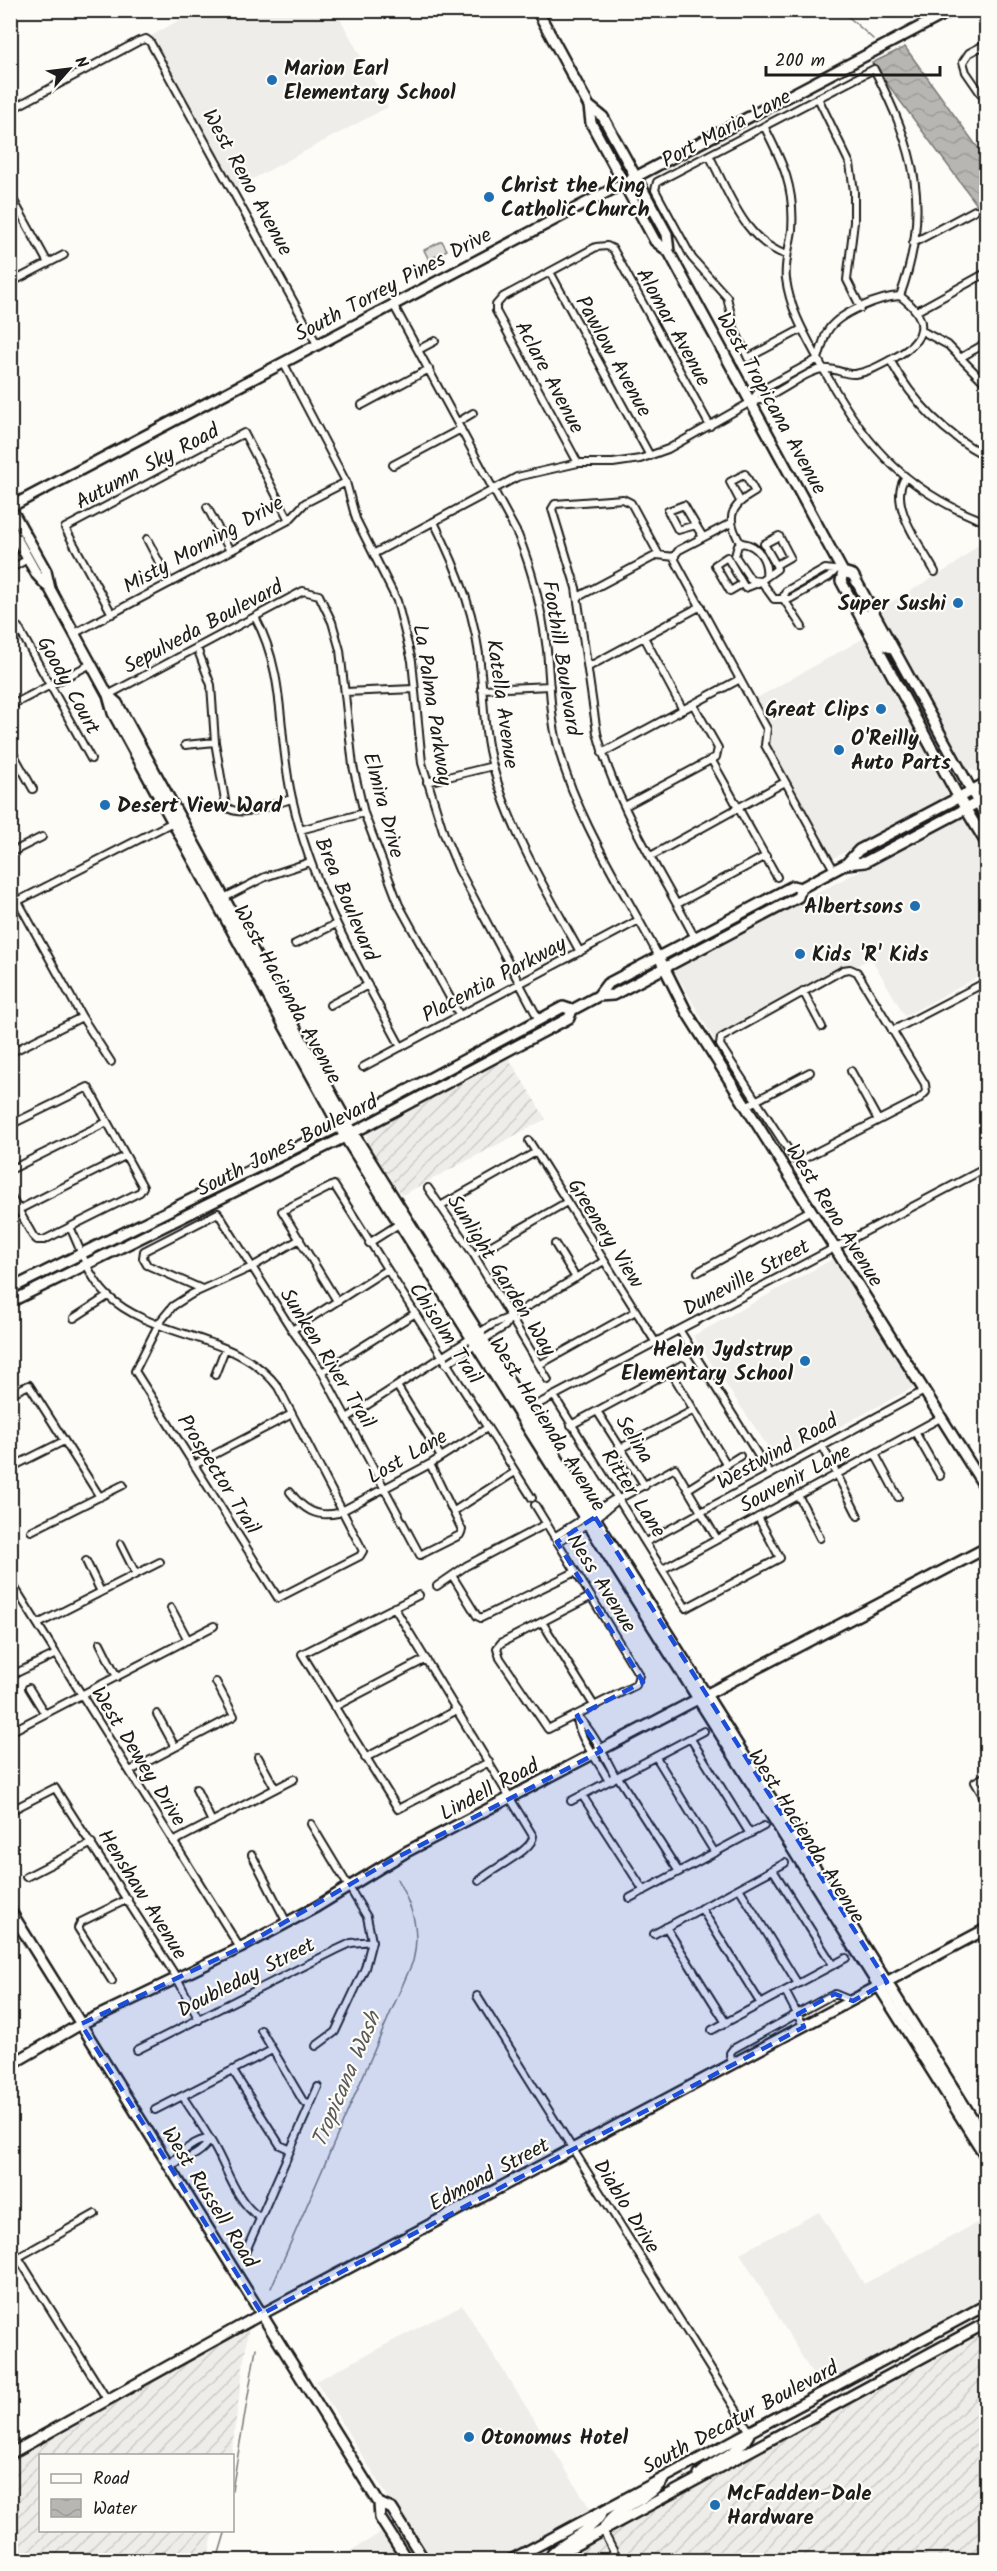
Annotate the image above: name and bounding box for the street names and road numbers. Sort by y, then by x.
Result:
street label: Port Maria Lane [656,81,798,177]
street label: West Reno Avenue [192,103,301,263]
street label: South Torrey Pines Drive [289,219,499,351]
street label: Alomar Avenue [626,262,719,394]
street label: Pawlow Avenue [566,290,660,424]
street label: West Tropicana Avenue [707,306,835,502]
street label: Aclare Avenue [505,315,593,441]
street label: Autumn Sky Road [70,415,226,519]
street label: Misty Morning Drive [117,487,291,603]
street label: Sepulveda Boulevard [118,571,290,683]
street label: Foothill Boulevard [532,578,589,739]
street label: La Palma Parkway [402,622,461,788]
street label: Goody Court [27,631,109,742]
street label: Katella Avenue [476,637,527,772]
street label: Elmira Drive [353,749,413,862]
street label: Brea Boulevard [305,832,387,967]
street label: West Hacienda Avenue [224,899,350,1091]
street label: Placentia Parkway [416,928,573,1032]
street label: South Jones Boulevard [191,1086,385,1206]
street label: West Reno Avenue [776,1137,891,1295]
street label: Greenery View [558,1172,652,1296]
street label: Sunlight Garden Way [438,1188,564,1363]
street label: Duneville Street [677,1231,817,1326]
street label: Chisolm Trail [399,1276,490,1391]
street label: Sunken River Trail [270,1282,383,1436]
street label: West Hacienda Avenue [480,1331,614,1519]
street label: Westwind Road [711,1405,845,1499]
street label: Prospector Trail [167,1408,268,1542]
street label: Selina [606,1409,661,1471]
street label: Lost Lane [361,1421,455,1494]
street label: Souvenir Lane [734,1436,858,1523]
street label: Ritter Lane [592,1443,674,1545]
street label: Ness Avenue [557,1528,645,1640]
street label: West Dewey Drive [81,1680,194,1834]
street label: West Hacienda Avenue [739,1743,873,1931]
street label: Lindell Road [434,1750,546,1830]
street label: Henshaw Avenue [88,1823,196,1967]
street label: Doubleday Street [172,1929,322,2027]
street label: West Russell Road [152,2120,266,2276]
street label: Edmond Street [424,2129,557,2221]
street label: Diablo Drive [584,2153,668,2261]
street label: South Decatur Boulevard [637,2352,845,2484]

